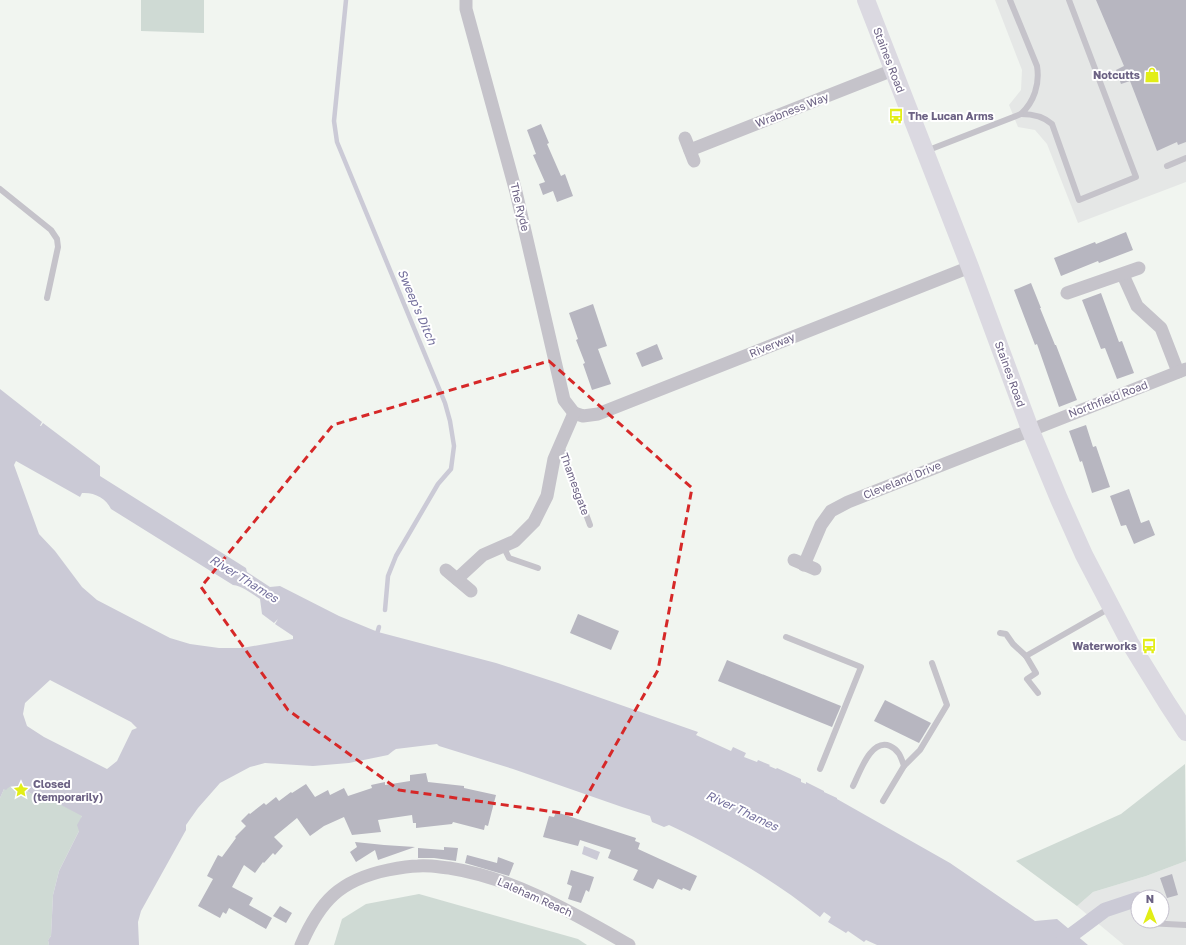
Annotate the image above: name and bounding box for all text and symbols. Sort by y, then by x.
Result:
street label: Staines Road [871,25,908,94]
shop icon: Notcutts [1143,66,1161,84]
place label: Notcutts [1093,68,1140,81]
street label: Wrabness Way [753,90,830,129]
bus stop icon: The Lucan Arms [887,107,905,125]
place label: The Lucan Arms [908,109,994,122]
street label: The Ryde [508,181,533,232]
water label: Sweep's Ditch [395,267,440,347]
street label: Riverway [747,329,797,360]
street label: Staines Road [993,339,1028,409]
street label: Northfield Road [1066,377,1149,420]
street label: Thamesgate [558,451,593,517]
street label: Cleveland Drive [861,458,943,501]
water label: River Thames [207,552,282,606]
bus stop icon: Waterworks [1140,637,1158,655]
place label: Waterworks [1072,639,1137,652]
place label: Closed (temporarily) [33,777,103,803]
place icon: Closed (temporarily) [12,781,30,799]
water label: River Thames [704,787,781,834]
street label: Laleham Reach [496,874,575,919]
north arrow [1130,889,1170,929]
text: N [1146,892,1154,905]

